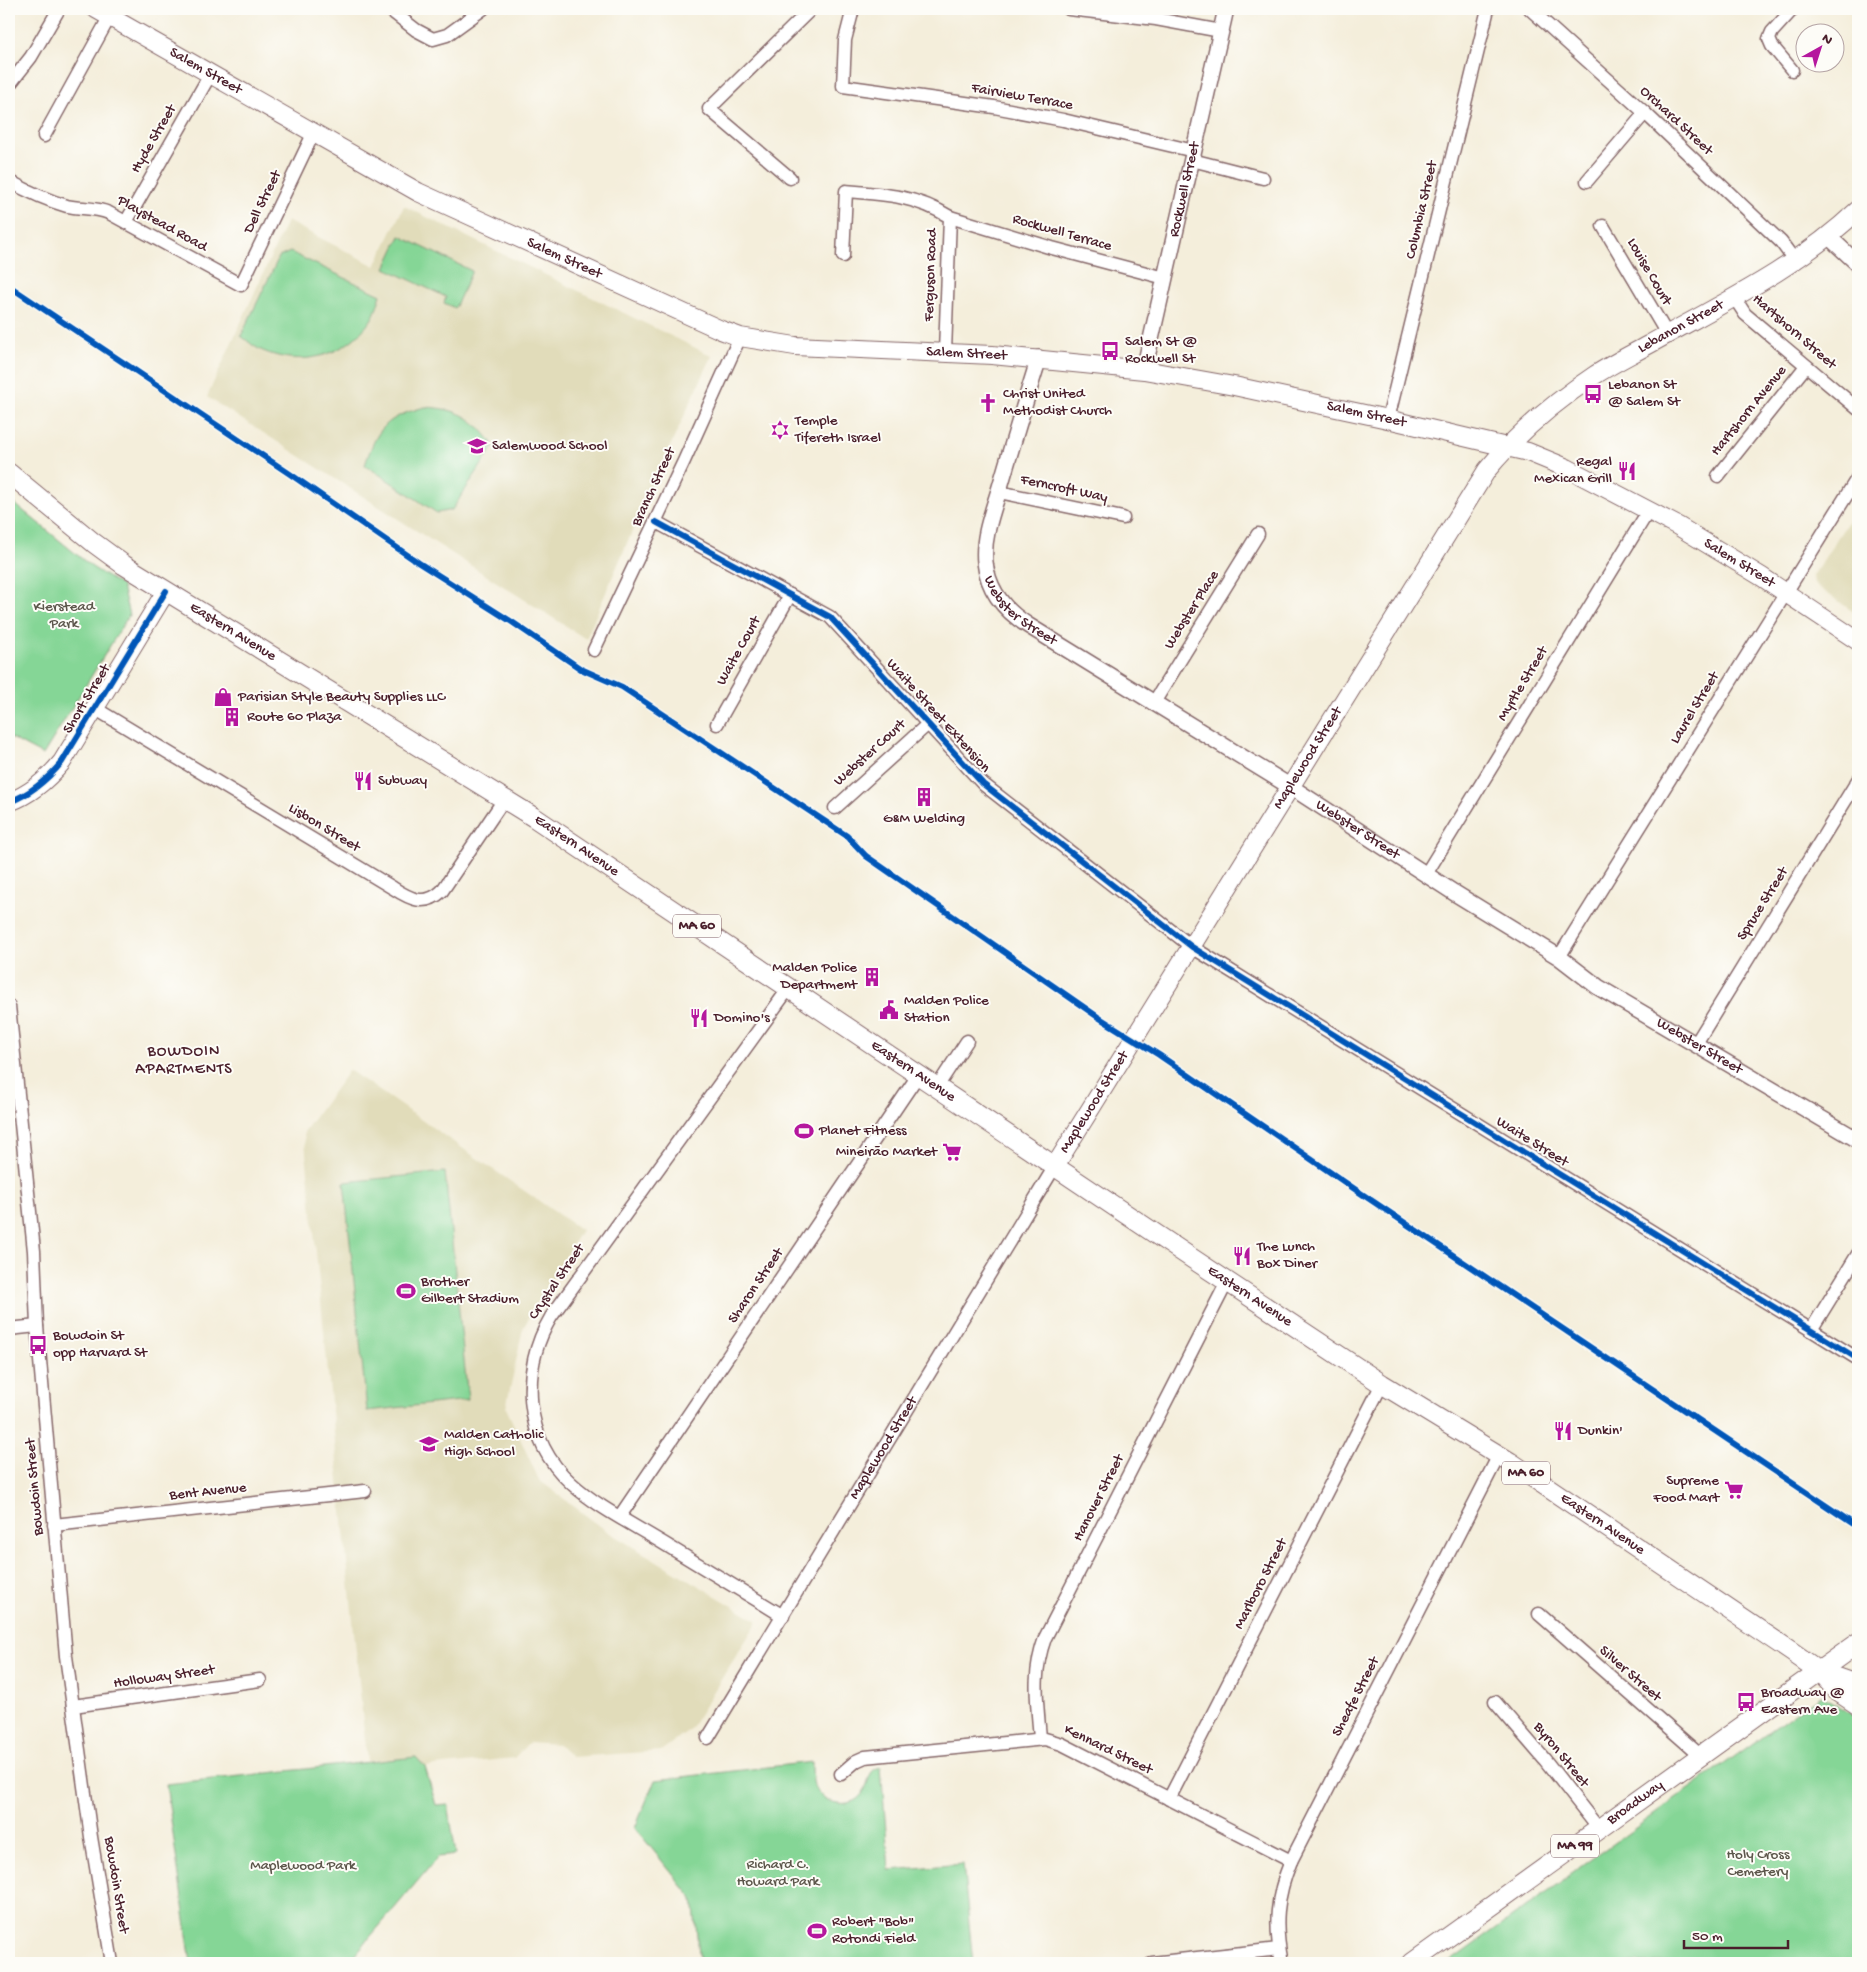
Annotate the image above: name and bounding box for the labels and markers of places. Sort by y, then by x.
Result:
place label: Salem St @ Rockwell St [1125,333,1197,368]
bus stop icon: Salem St @ Rockwell St [1099,340,1121,362]
place label: Lebanon St @ Salem St [1608,376,1682,411]
bus stop icon: Lebanon St @ Salem St [1582,383,1604,405]
place label: Christ United Methodist Church [1003,385,1112,420]
church icon: Christ United Methodist Church [977,392,999,414]
place label: Temple Tifereth Israel [794,412,881,447]
synagogue icon: Temple Tifereth Israel [769,419,791,441]
school or university icon: Salemwood School [466,435,488,457]
place label: Salemwood School [492,437,608,455]
place label: Regal Mexican Grill [1534,453,1612,488]
restaurant icon: Regal Mexican Grill [1616,460,1638,482]
shop icon: Parisian Style Beauty Supplies LLC [212,686,234,708]
place label: Parisian Style Beauty Supplies LLC [237,688,446,706]
building icon: Route 60 Plaza [221,706,243,728]
place label: Route 60 Plaza [247,708,342,726]
restaurant icon: Subway [352,770,374,792]
place label: Subway [378,772,428,790]
building icon: G&M Welding [913,786,935,808]
place label: G&M Welding [883,810,965,828]
place label: Malden Police Department [772,959,859,994]
building icon: Malden Police Department [861,966,883,988]
place label: Malden Police Station [904,992,989,1027]
public building icon: Malden Police Station [878,999,900,1021]
restaurant icon: Domino's [688,1007,710,1029]
place label: Domino's [713,1009,770,1027]
sports icon: Planet Fitness [793,1120,815,1142]
place label: Planet Fitness [818,1122,907,1140]
supermarket icon: Mineirão Market [941,1141,963,1163]
place label: Mineirão Market [836,1143,939,1161]
place label: The Lunch Box Diner [1256,1238,1319,1273]
restaurant icon: The Lunch Box Diner [1231,1245,1253,1267]
place label: Brother Gilbert Stadium [420,1273,519,1308]
sports icon: Brother Gilbert Stadium [395,1280,417,1302]
place label: Bowdoin St opp Harvard St [52,1327,149,1362]
bus stop icon: Bowdoin St opp Harvard St [27,1334,49,1356]
restaurant icon: Dunkin' [1552,1420,1574,1442]
place label: Dunkin' [1577,1422,1623,1440]
place label: Malden Catholic High School [444,1426,544,1461]
school or university icon: Malden Catholic High School [418,1433,440,1455]
place label: Supreme Food Mart [1652,1472,1721,1507]
supermarket icon: Supreme Food Mart [1723,1479,1745,1501]
place label: Broadway @ Eastern Ave [1760,1684,1845,1719]
bus stop icon: Broadway @ Eastern Ave [1735,1691,1757,1713]
place label: Robert "Bob" Rotondi Field [832,1913,916,1948]
sports icon: Robert "Bob" Rotondi Field [806,1920,828,1942]

